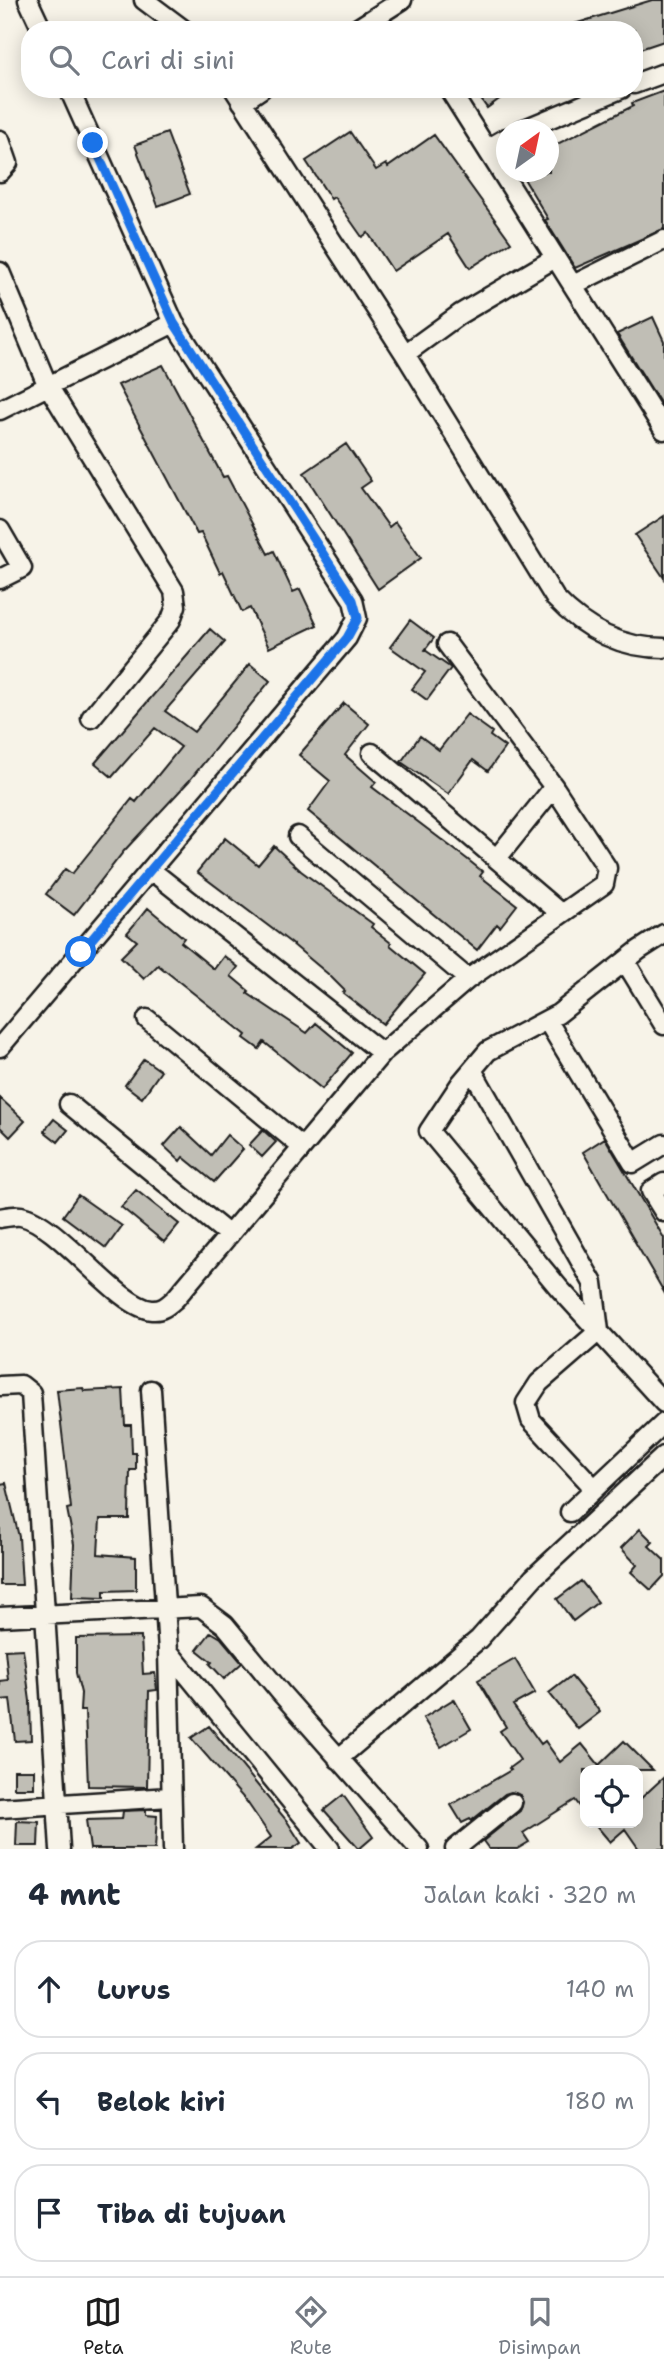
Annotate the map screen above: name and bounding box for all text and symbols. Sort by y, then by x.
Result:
search box [21,21,643,98]
icon: search [45,41,83,79]
text: Cari di sini [101,42,235,77]
north arrow [496,119,559,182]
route end [77,127,108,158]
route start [65,936,96,967]
map controls [580,1765,643,1828]
button: locate [580,1765,643,1828]
text: 4 mnt [28,1874,121,1915]
text: Jalan kaki · 320 m [423,1880,636,1910]
icon: ahead [30,1970,68,2008]
text: Lurus [97,1972,170,2007]
text: 140 m [566,1974,634,2004]
icon: left [30,2082,68,2120]
text: Belok kiri [97,2084,226,2119]
text: 180 m [565,2086,634,2116]
icon: arrive [30,2194,68,2232]
text: Tiba di tujuan [97,2196,286,2231]
tab: Peta [83,2293,124,2360]
tab: Rute [290,2293,332,2360]
tab: Disimpan [499,2293,581,2360]

